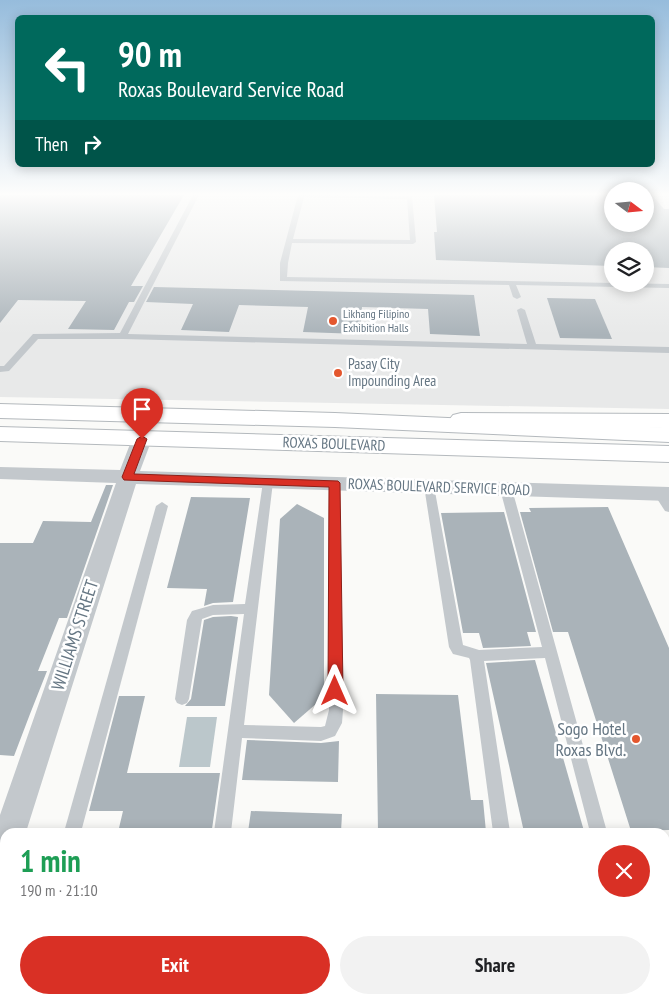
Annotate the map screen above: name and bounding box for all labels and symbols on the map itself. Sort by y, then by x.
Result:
north arrow [604,182,654,232]
place label: Likhang Filipino Exhibition Halls [343,306,410,335]
marker: Likhang Filipino Exhibition Halls [327,315,339,327]
place label: Pasay City Impounding Area [348,354,436,390]
marker: Pasay City Impounding Area [332,367,344,379]
pin [121,388,163,439]
street label: ROXAS BOULEVARD [282,432,386,455]
street label: ROXAS BOULEVARD SERVICE ROAD [348,474,530,499]
street label: WILLIAMS STREET [46,577,103,693]
position arrow [308,664,360,716]
place label: Sogo Hotel Roxas Blvd. [555,717,627,761]
marker: Sogo Hotel Roxas Blvd. [630,733,642,745]

